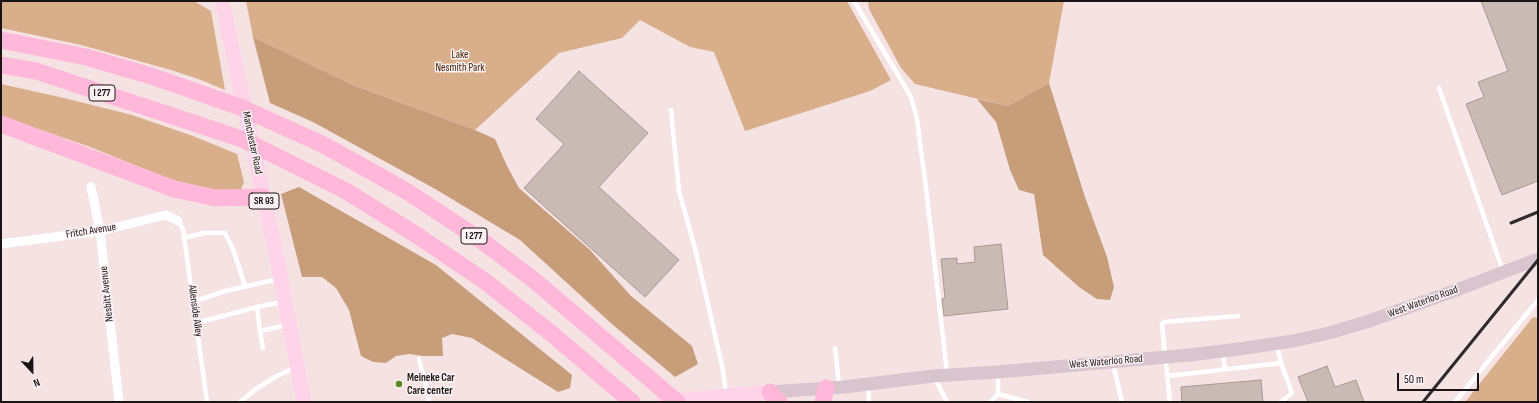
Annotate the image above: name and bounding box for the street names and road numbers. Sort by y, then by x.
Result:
road number: I 277 [89,85,115,101]
street label: Manchester Road [239,110,265,176]
road number: SR 93 [249,193,279,209]
street label: Fritch Avenue [65,221,117,241]
road number: I 277 [461,228,487,244]
street label: Nesbitt Avenue [98,265,116,323]
street label: West Waterloo Road [1386,283,1460,321]
street label: Allenside Alley [185,284,205,338]
street label: West Waterloo Road [1069,352,1143,372]

